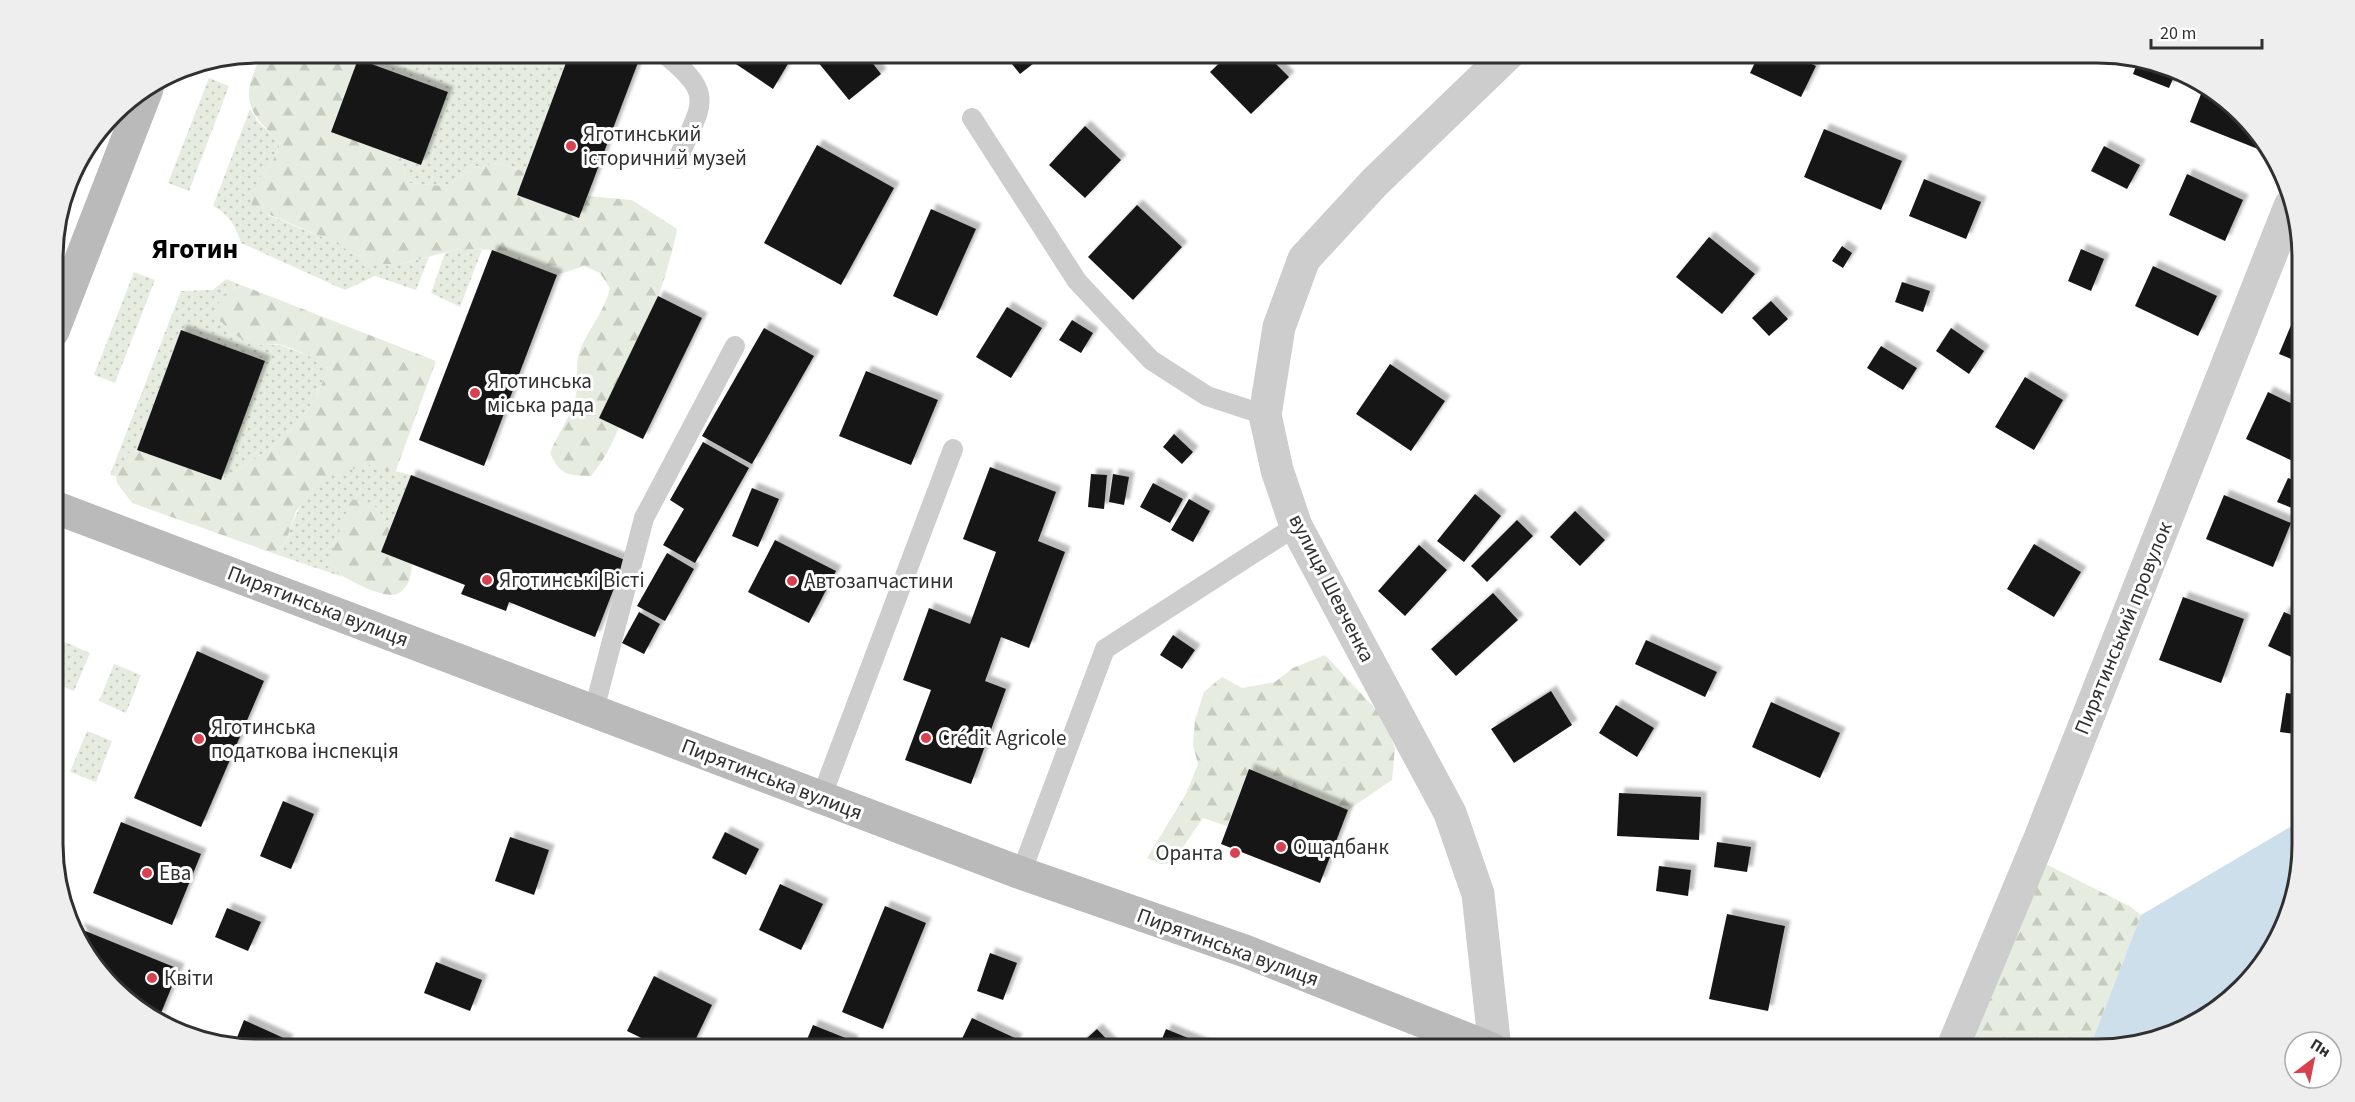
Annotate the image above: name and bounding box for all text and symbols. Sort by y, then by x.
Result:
scale bar [2151,12,2262,50]
text: 20 m [2160,21,2196,46]
place label: Яготинський історичний музей [583,119,747,173]
marker: Яготинський історичний музей [564,139,578,153]
district label: Яготин [152,230,238,269]
place label: Яготинська міська рада [487,366,594,420]
marker: Яготинська міська рада [468,386,482,400]
street label: вулиця Шевченка [1282,509,1382,667]
street label: Пирятинський провулок [2067,517,2180,739]
street label: Пирятинська вулиця [223,558,413,654]
place label: Яготинські Вісті [499,565,645,595]
place label: Автозапчастини [804,566,954,596]
marker: Яготинські Вісті [480,573,494,587]
marker: Автозапчастини [785,574,799,588]
place label: Яготинська податкова інспекція [211,712,399,766]
place label: Crédit Agricole [938,723,1066,753]
street label: Пирятинська вулиця [677,731,867,827]
marker: Crédit Agricole [919,731,933,745]
marker: Яготинська податкова інспекція [192,732,206,746]
place label: Ощадбанк [1293,832,1389,862]
place label: Оранта [1156,838,1223,868]
marker: Ощадбанк [1274,840,1288,854]
marker: Оранта [1228,846,1242,860]
place label: Ева [159,858,191,888]
marker: Ева [140,866,154,880]
street label: Пирятинська вулиця [1133,900,1323,994]
place label: Квіти [164,963,214,993]
marker: Квіти [145,971,159,985]
north arrow [2283,1030,2343,1090]
text: Пн [2306,1034,2335,1063]

